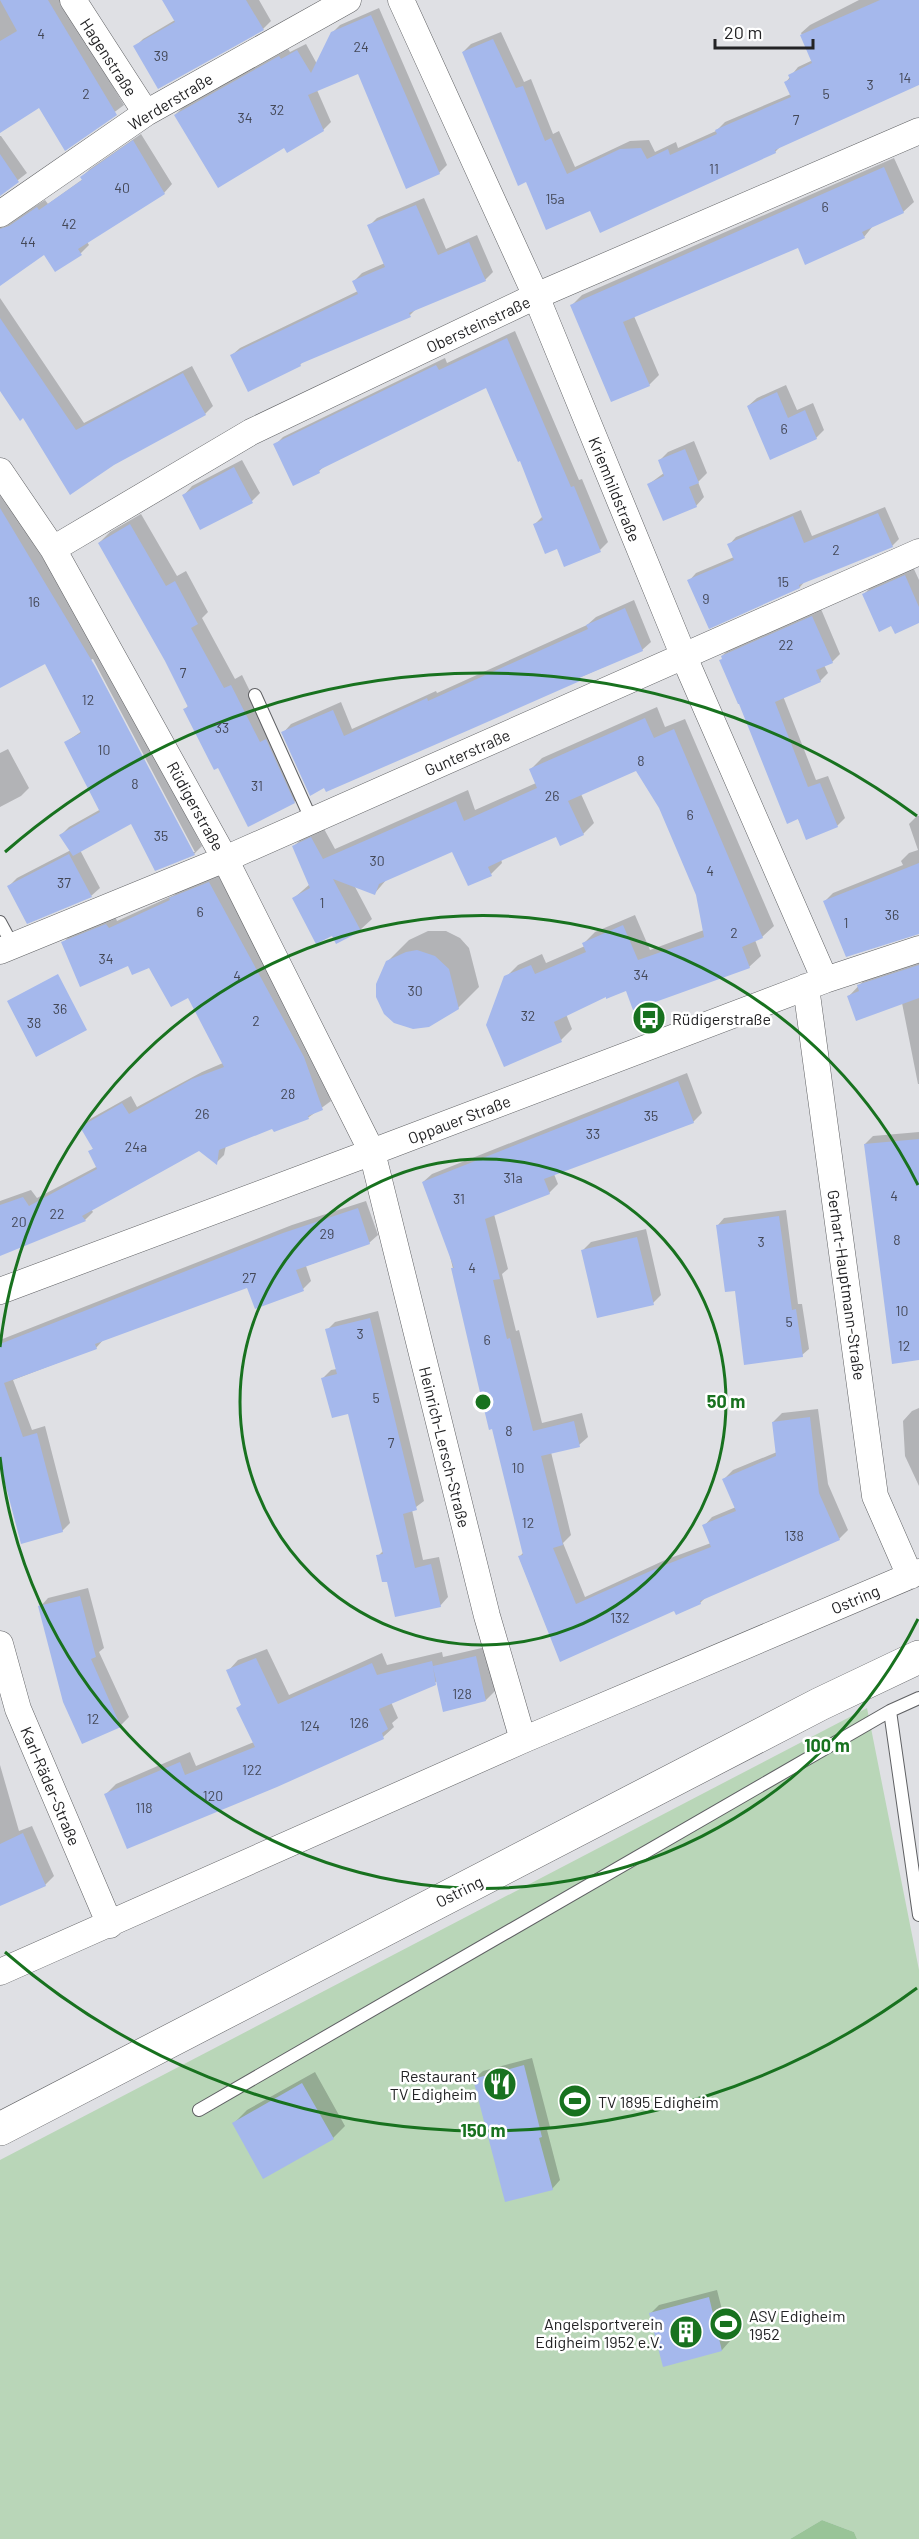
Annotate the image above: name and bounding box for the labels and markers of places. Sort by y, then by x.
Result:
bus stop icon: Rüdigerstraße [631,1000,667,1036]
place label: Rüdigerstraße [672,1009,771,1028]
centre of rings [473,1392,493,1412]
place label: Restaurant TV Edigheim [390,2066,477,2103]
restaurant icon: Restaurant TV Edigheim [482,2066,518,2102]
sports icon: TV 1895 Edigheim [557,2083,593,2119]
place label: TV 1895 Edigheim [598,2092,719,2111]
sports icon: ASV Edigheim 1952 [708,2306,744,2342]
place label: ASV Edigheim 1952 [749,2306,845,2343]
place label: Angelsportverein Edigheim 1952 e.V. [535,2314,663,2351]
building icon: Angelsportverein Edigheim 1952 e.V. [668,2314,704,2350]

